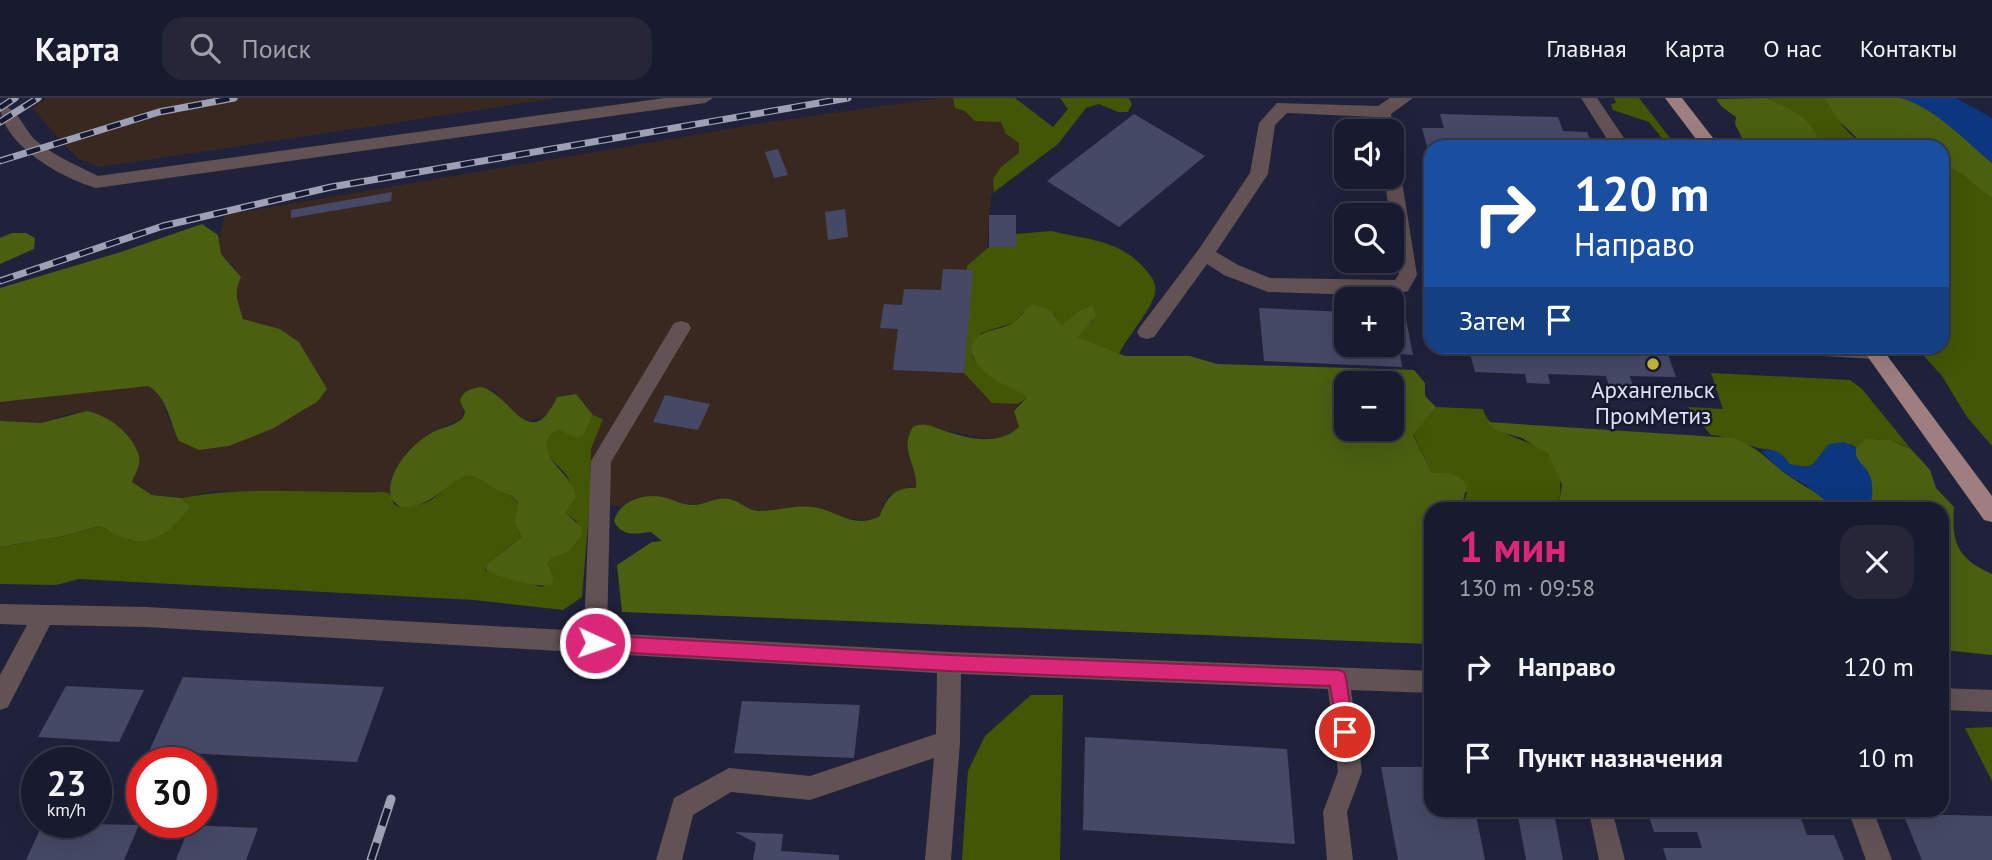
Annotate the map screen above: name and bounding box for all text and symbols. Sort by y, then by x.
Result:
search box [162,17,652,80]
text: Карта [35,27,120,70]
icon: search [186,29,224,67]
text: Поиск [242,32,311,65]
text: Главная [1546,33,1627,64]
text: Карта [1665,33,1725,64]
text: О нас [1763,33,1822,64]
text: Контакты [1860,33,1957,64]
map controls [1334,119,1404,441]
button: sound [1334,119,1404,189]
text: 120 m [1574,161,1709,225]
icon: right [1459,168,1550,259]
button: search [1334,203,1404,273]
text: Направо [1574,223,1695,265]
button: + [1334,287,1404,357]
icon: arrive [1540,301,1578,339]
text: Затем [1459,304,1526,337]
marker: Архангельск ПромМетиз [1645,356,1661,372]
button: − [1334,371,1404,441]
place label: Архангельск ПромМетиз [1591,375,1715,430]
text: 1 мин [1459,519,1567,574]
button: close [1840,525,1914,599]
text: 130 m · 09:58 [1459,573,1595,602]
position arrow [558,606,632,680]
icon: right [1459,648,1497,686]
text: Направо [1518,650,1616,683]
text: 120 m [1843,650,1914,683]
pin [1315,702,1375,762]
icon: arrive [1326,713,1364,751]
icon: arrive [1459,739,1497,777]
text: Пункт назначения [1518,741,1723,774]
text: 10 m [1858,741,1914,774]
speed limit sign: 30 [126,747,217,838]
text: 23 [47,760,86,806]
text: km/h [47,798,86,821]

